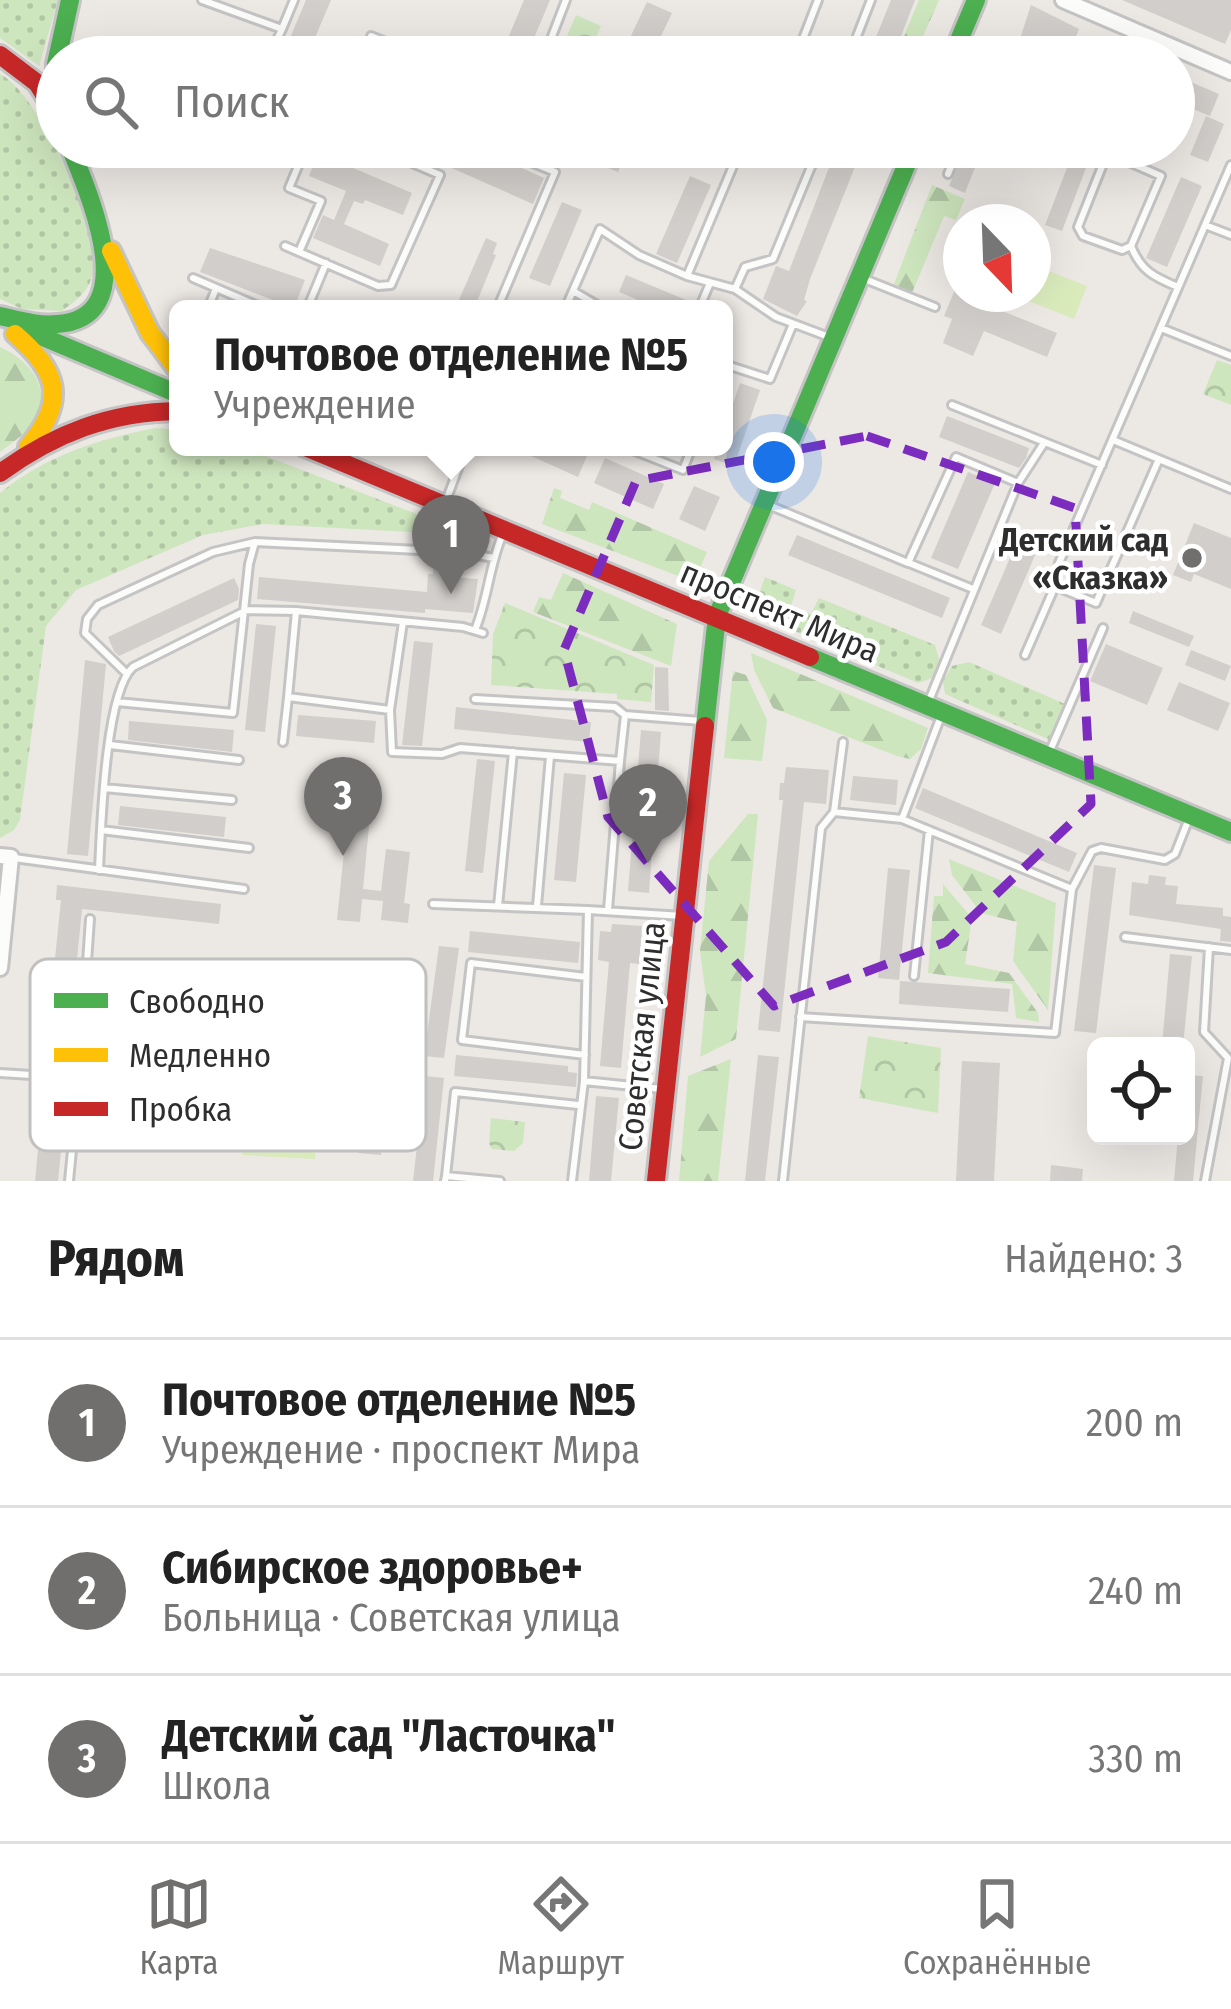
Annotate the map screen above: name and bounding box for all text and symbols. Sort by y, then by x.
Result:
search box [36,36,1195,168]
icon: search [78,69,144,135]
text: Поиск [174,75,289,129]
north arrow [943,204,1051,312]
popup [169,300,733,456]
text: Почтовое отделение №5 [214,328,688,382]
text: Учреждение [214,382,416,428]
your location [744,432,804,492]
pin: 1 [412,495,490,594]
place label: Детский сад «Сказка» [998,520,1168,598]
marker: Детский сад «Сказка» [1179,545,1205,571]
street label: проспект Мира [674,552,885,672]
pin: 3 [304,757,382,856]
pin: 2 [609,764,687,863]
street label: Советская улица [610,920,674,1153]
legend [30,959,426,1151]
text: Свободно [129,982,265,1022]
text: Медленно [129,1036,271,1076]
map controls [1087,1037,1195,1145]
button: locate [1087,1037,1195,1145]
text: Пробка [129,1090,232,1130]
text: Рядом [48,1228,184,1290]
text: Найдено: 3 [1004,1236,1183,1282]
text: Почтовое отделение №5 [162,1373,636,1427]
text: 1 [79,1400,95,1446]
text: 200 m [1086,1400,1183,1446]
text: Учреждение · проспект Мира [162,1427,640,1473]
text: Сибирское здоровье+ [162,1541,583,1595]
text: 2 [78,1568,96,1614]
text: 240 m [1088,1568,1183,1614]
text: Больница · Советская улица [162,1595,621,1641]
text: Детский сад "Ласточка" [162,1709,616,1763]
text: 3 [78,1736,96,1782]
text: 330 m [1088,1736,1183,1782]
text: Школа [162,1763,271,1809]
tab: Карта [140,1871,218,1983]
tab: Маршрут [498,1871,624,1983]
tab: Сохранённые [903,1871,1091,1983]

